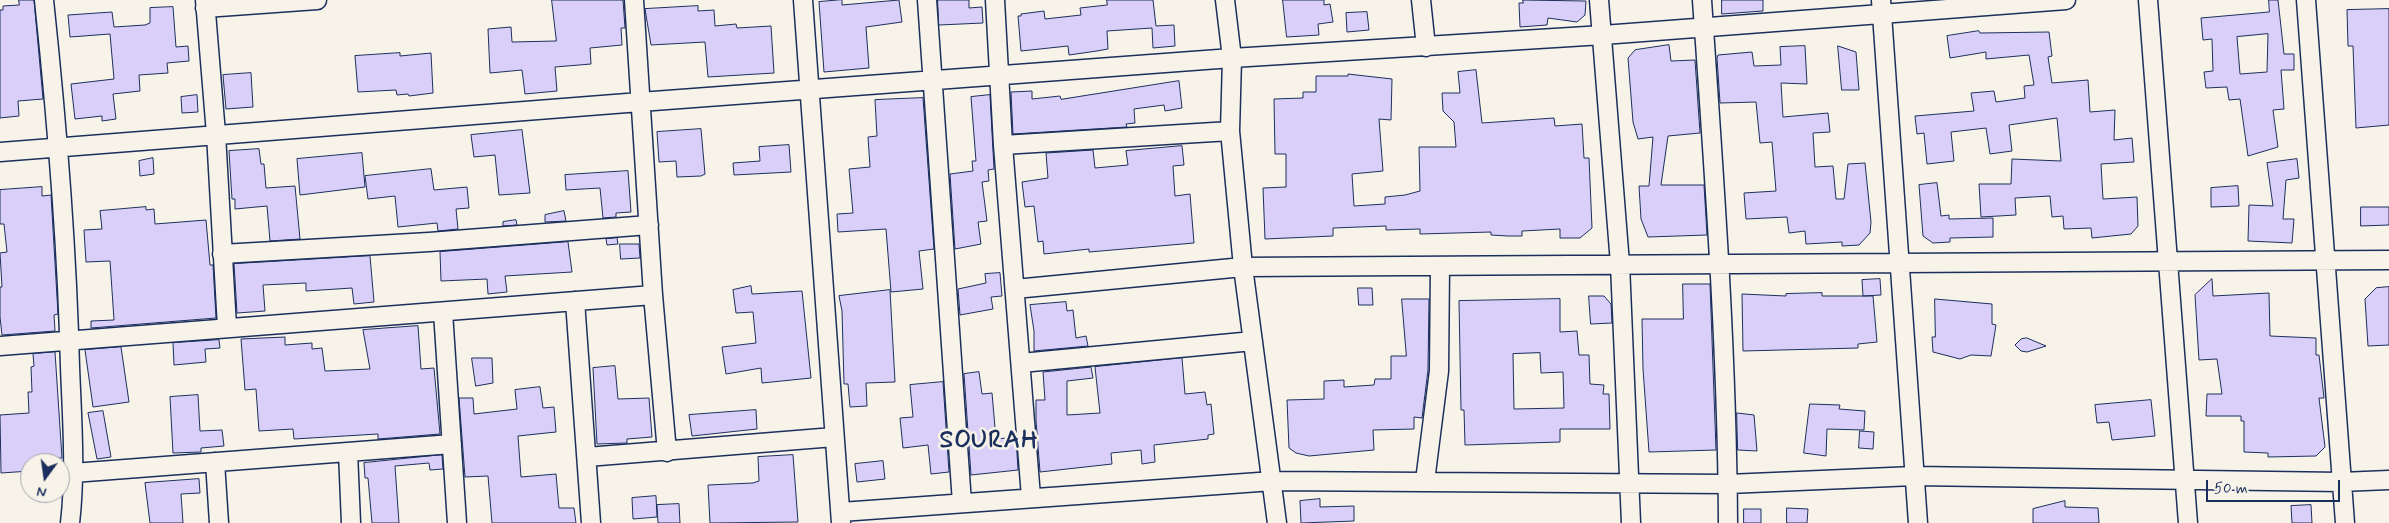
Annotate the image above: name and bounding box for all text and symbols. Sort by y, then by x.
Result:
district label: SOURAH [939,427,1039,457]
north arrow [20,453,70,503]
scale bar [2209,470,2343,502]
text: 50 m [2214,479,2248,499]
text: N [35,482,48,501]

